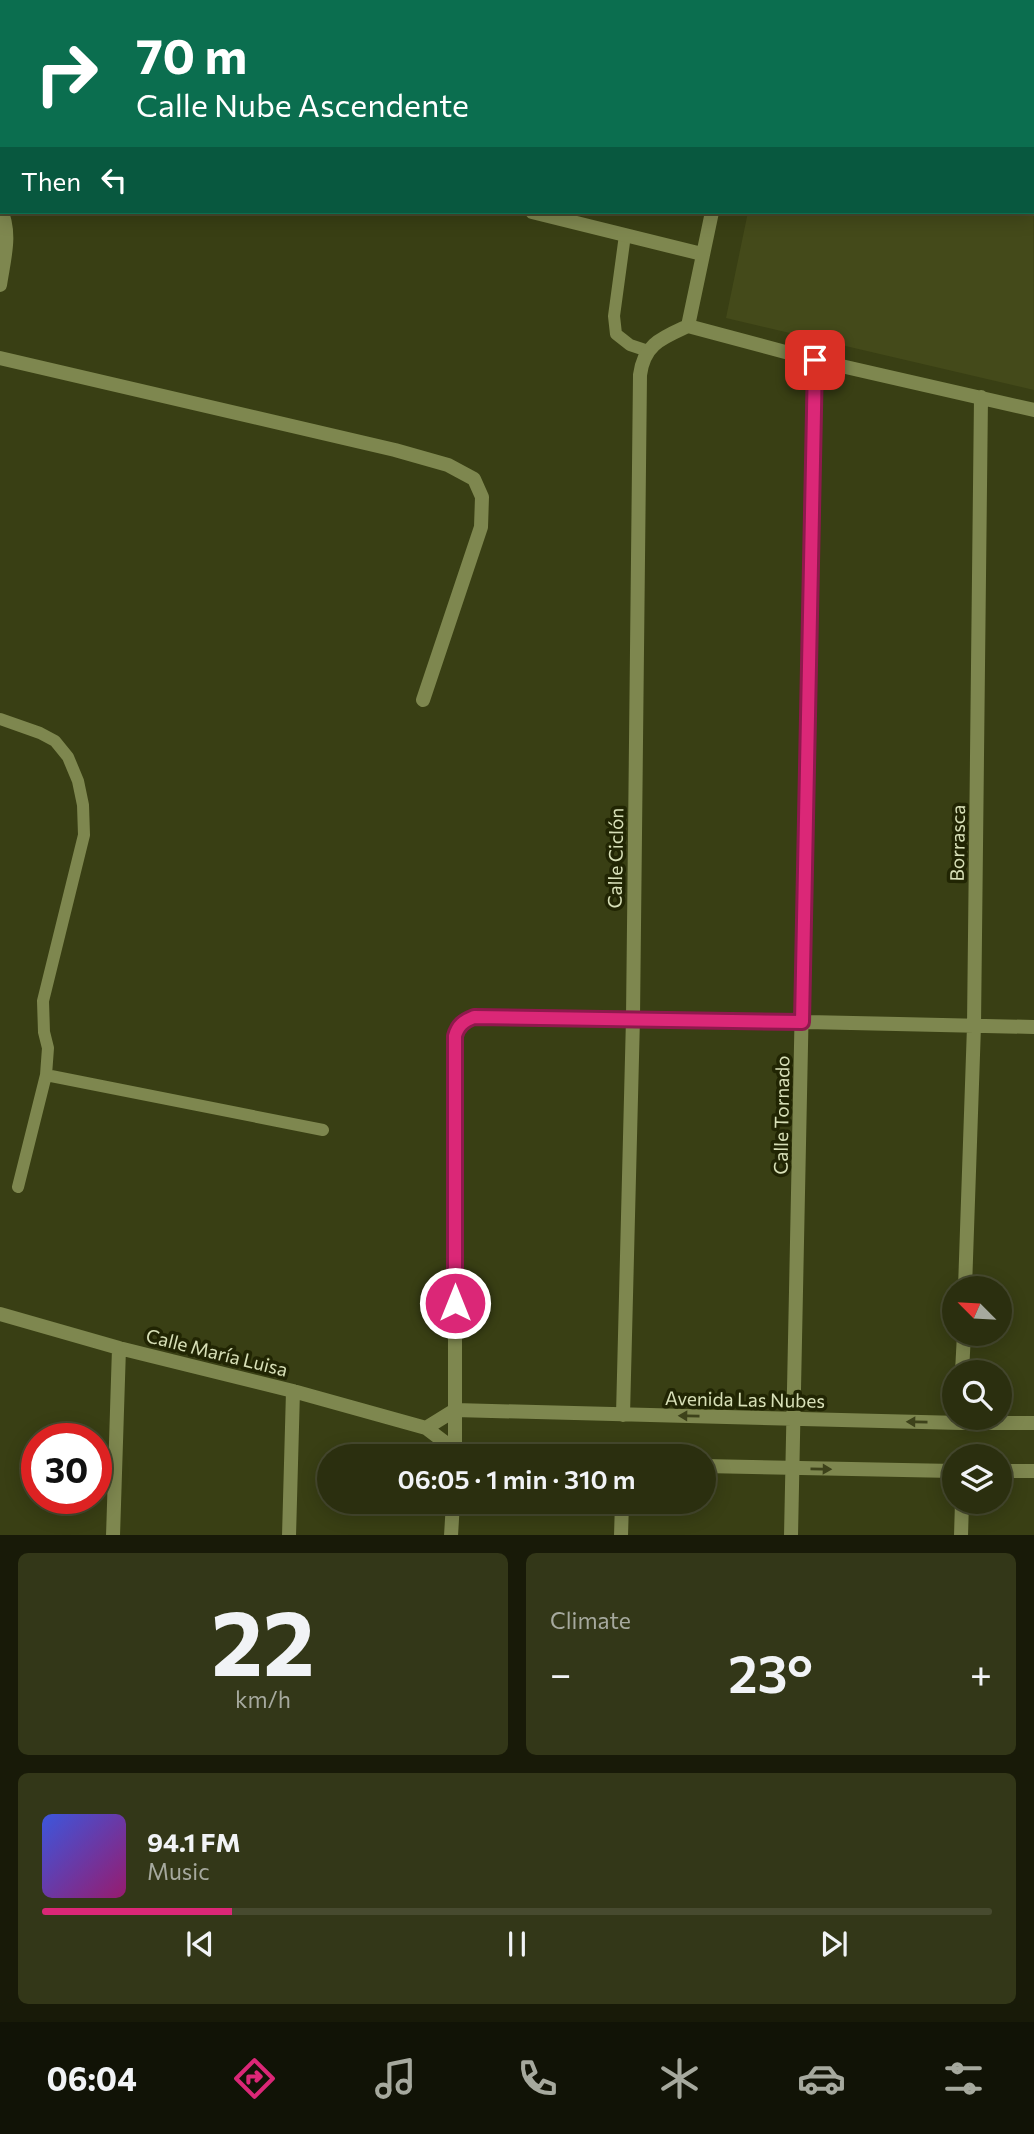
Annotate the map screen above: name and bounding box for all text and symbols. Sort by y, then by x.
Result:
text: 70 m [136,24,247,84]
icon: right [21,28,112,119]
text: Calle Nube Ascendente [136,84,469,124]
icon: left [95,161,133,199]
text: Then [21,165,81,196]
pin [785,330,845,390]
icon: arrive [796,341,834,379]
street label: Borrasca [945,805,969,881]
street label: Calle Ciclón [603,807,627,909]
street label: Calle Tornado [768,1055,794,1175]
position arrow [418,1266,492,1340]
north arrow [942,1276,1012,1346]
map controls [942,1276,1012,1514]
street label: Calle María Luisa [144,1323,290,1381]
button: search [942,1360,1012,1430]
street label: Avenida Las Nubes [665,1386,825,1412]
one-way arrow [678,1411,700,1422]
one-way arrow [906,1416,928,1428]
speed limit sign: 30 [21,1423,112,1514]
button: layers [942,1444,1012,1514]
text: 06:05 · 1 min · 310 m [398,1463,635,1494]
one-way arrow [810,1463,832,1475]
text: 22 [211,1583,315,1695]
text: Climate [550,1606,631,1634]
text: 23° [728,1640,813,1704]
text: − [550,1649,572,1696]
text: + [970,1649,992,1696]
text: km/h [235,1685,291,1713]
text: 94.1 FM [147,1826,241,1857]
text: Music [147,1857,210,1885]
icon: previous [181,1925,219,1963]
icon: pause [498,1925,536,1963]
icon: next [815,1925,853,1963]
icon: directions [230,2054,279,2103]
icon: music [371,2054,420,2103]
icon: phone [513,2054,562,2103]
icon: climate [655,2054,704,2103]
icon: car [797,2054,846,2103]
icon: filters [939,2054,988,2103]
text: 06:04 [46,2058,137,2098]

